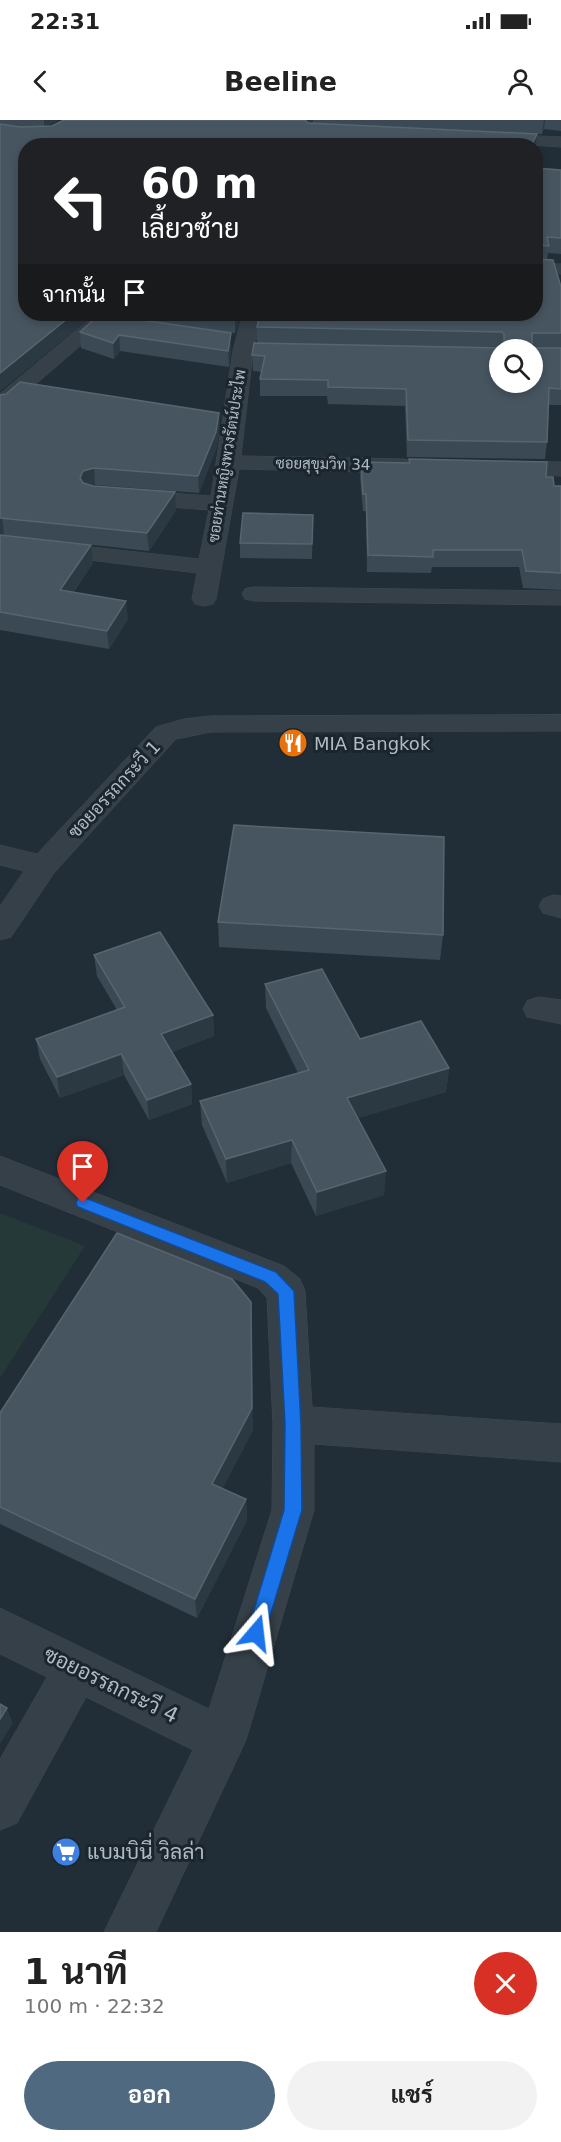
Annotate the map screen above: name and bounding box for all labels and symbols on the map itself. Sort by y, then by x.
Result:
street label: ซอยท่านหญิงพวงรัตน์ประไพ [203,368,250,544]
street label: ซอยสุขุมวิท 34 [275,454,371,476]
restaurant icon: MIA Bangkok [277,727,309,759]
place label: MIA Bangkok [314,733,431,754]
street label: ซอยอรรถกระวี 1 [62,735,164,842]
pin [57,1141,108,1203]
position arrow [224,1601,288,1665]
street label: ซอยอรรถกระวี 4 [40,1641,182,1728]
place label: แบมบินี่ วิลล่า [87,1832,205,1864]
supermarket icon: แบมบินี่ วิลล่า [50,1836,82,1868]

